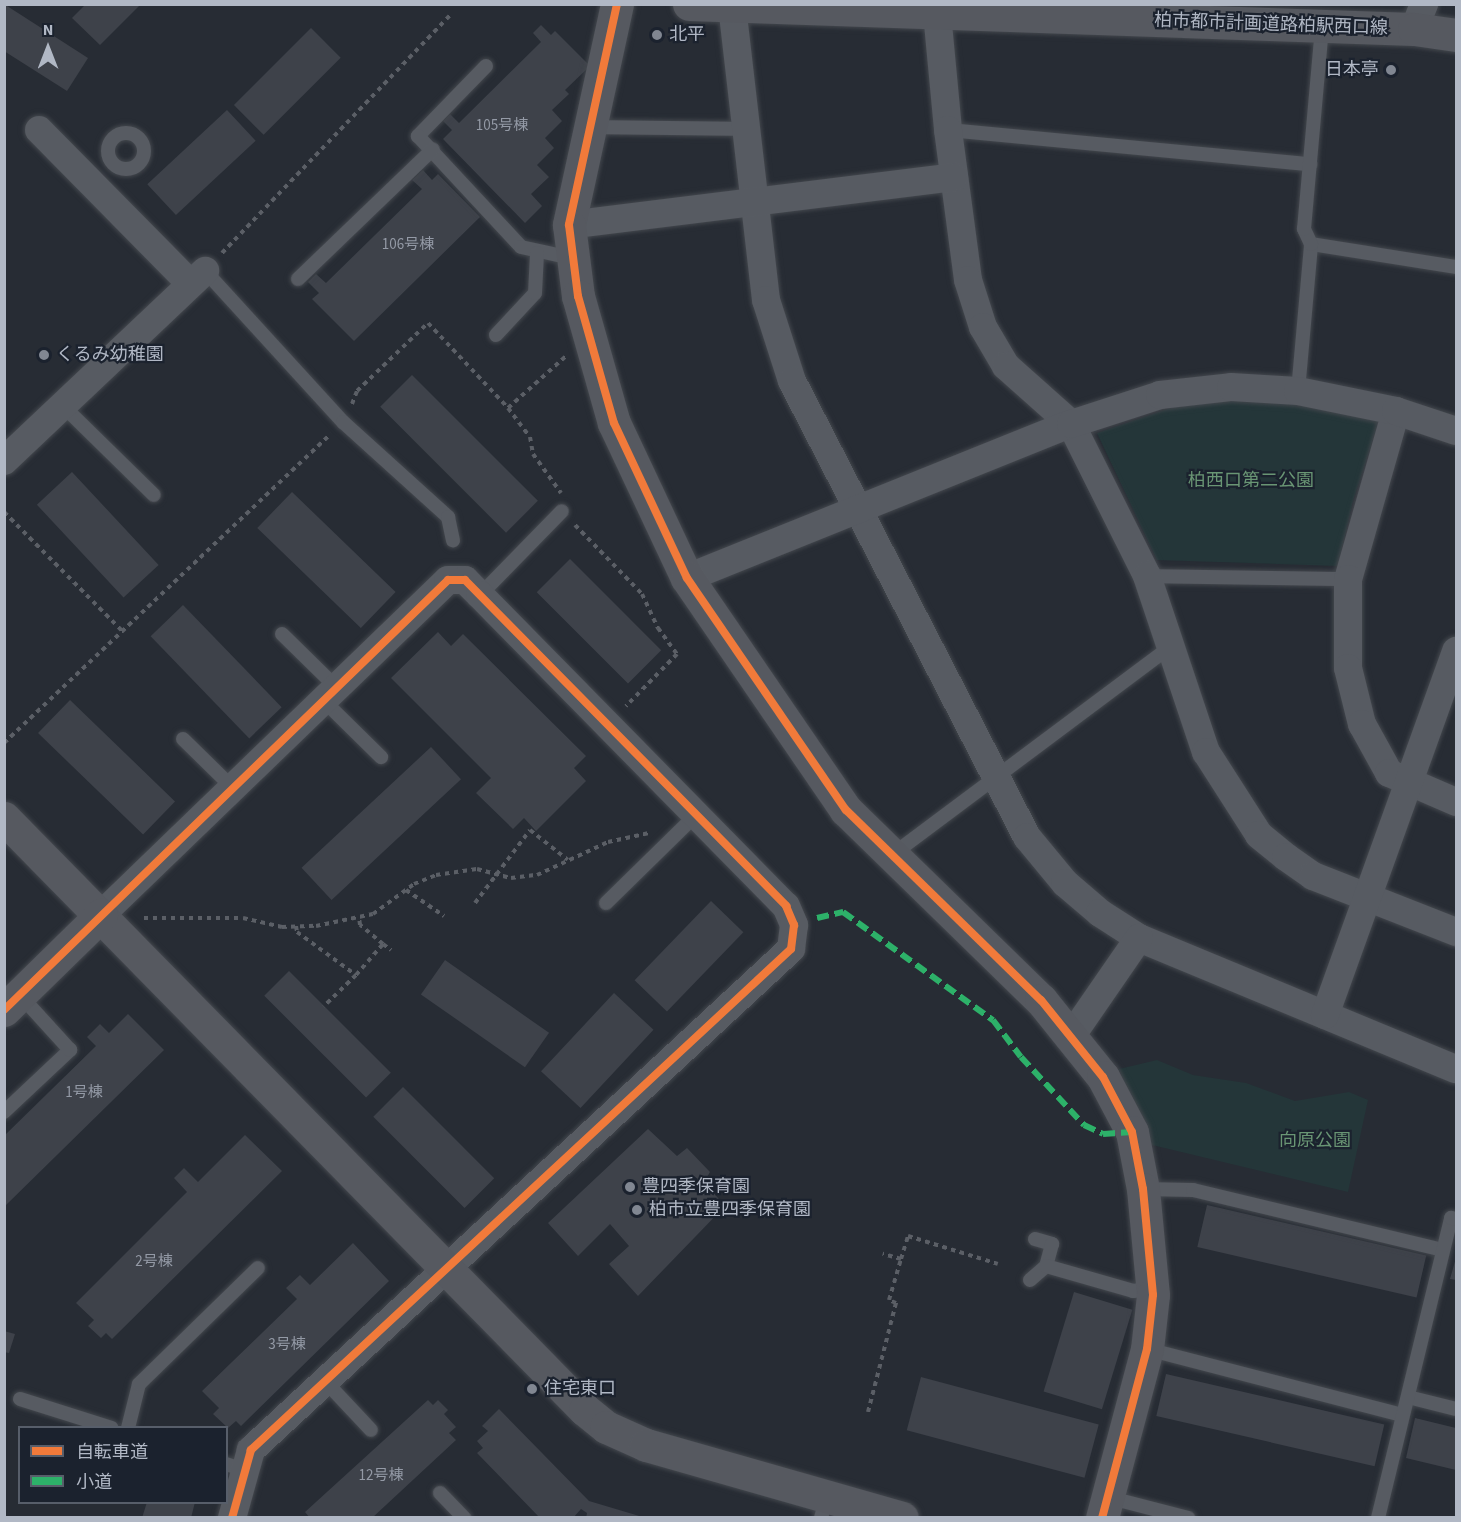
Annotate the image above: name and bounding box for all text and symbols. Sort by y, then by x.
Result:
street label: 柏市都市計画道路柏駅西口線 [1154,10,1388,40]
north arrow [18,18,78,78]
text: N [43,19,53,41]
place label: 北平 [669,24,705,46]
marker: 北平 [650,28,664,42]
place label: 日本亭 [1325,59,1379,81]
marker: 日本亭 [1384,63,1398,77]
house number: 105号棟 [476,117,528,135]
house number: 106号棟 [382,236,434,254]
place label: くるみ幼稚園 [56,344,164,366]
marker: くるみ幼稚園 [37,348,51,362]
park label: 柏西口第二公園 [1188,470,1314,492]
house number: 1号棟 [65,1084,103,1102]
park label: 向原公園 [1279,1130,1351,1152]
place label: 豊四季保育園 [642,1176,750,1198]
marker: 豊四季保育園 [623,1180,637,1194]
place label: 柏市立豊四季保育園 [649,1199,811,1221]
marker: 柏市立豊四季保育園 [630,1203,644,1217]
house number: 2号棟 [135,1253,173,1271]
house number: 3号棟 [268,1336,306,1354]
place label: 住宅東口 [544,1378,616,1400]
marker: 住宅東口 [525,1382,539,1396]
legend [18,1426,228,1504]
text: 自転車道 [76,1440,148,1465]
house number: 12号棟 [359,1467,403,1485]
text: 小道 [76,1470,112,1495]

